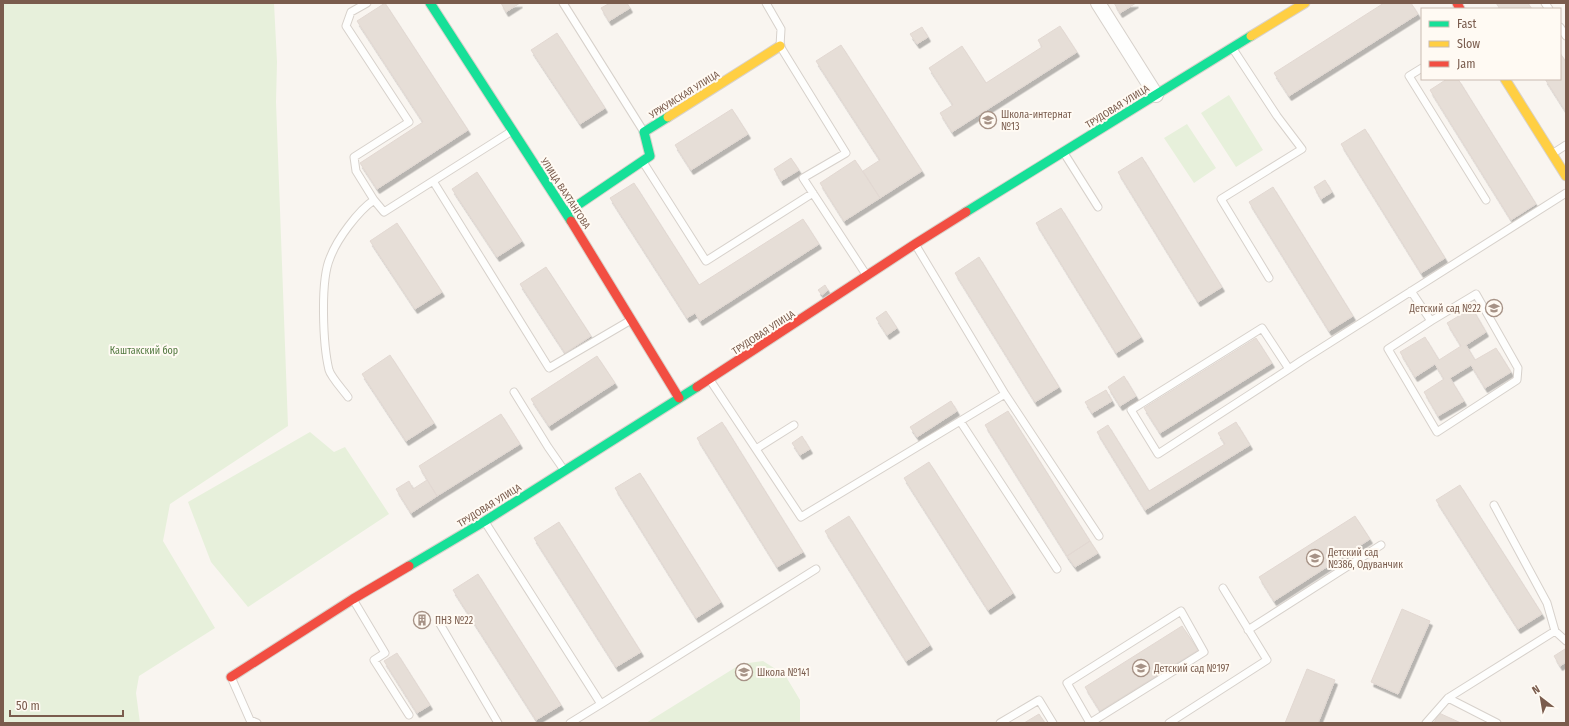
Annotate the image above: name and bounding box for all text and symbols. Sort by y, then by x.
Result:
legend [1421,8,1561,80]
text: Fast [1457,17,1476,31]
text: Slow [1457,37,1480,51]
text: Jam [1457,57,1475,71]
street label: УРЖУМСКАЯ УЛИЦА [646,68,722,122]
street label: ТРУДОВАЯ УЛИЦА [1084,82,1152,131]
place label: Школа-интернат №13 [1001,109,1072,133]
school or university icon: Школа-интернат №13 [978,110,998,130]
street label: УЛИЦА ВАХТАНГОВА [537,155,593,232]
school or university icon: Детский сад №22 [1484,298,1504,318]
place label: Детский сад №22 [1409,303,1482,315]
street label: ТРУДОВАЯ УЛИЦА [730,308,798,358]
park label: Каштакский бор [110,345,178,357]
street label: ТРУДОВАЯ УЛИЦА [456,481,524,530]
place label: Детский сад №386, Одуванчик [1327,547,1403,571]
school or university icon: Детский сад №386, Одуванчик [1305,548,1325,568]
building icon: ПНЗ №22 [412,610,432,630]
place label: ПНЗ №22 [435,615,474,627]
school or university icon: Детский сад №197 [1131,658,1151,678]
school or university icon: Школа №141 [734,662,754,682]
place label: Детский сад №197 [1153,663,1229,675]
place label: Школа №141 [757,667,810,679]
north arrow [1521,678,1561,718]
text: N [1530,683,1542,697]
scale bar [10,692,123,718]
text: 50 m [16,699,40,713]

